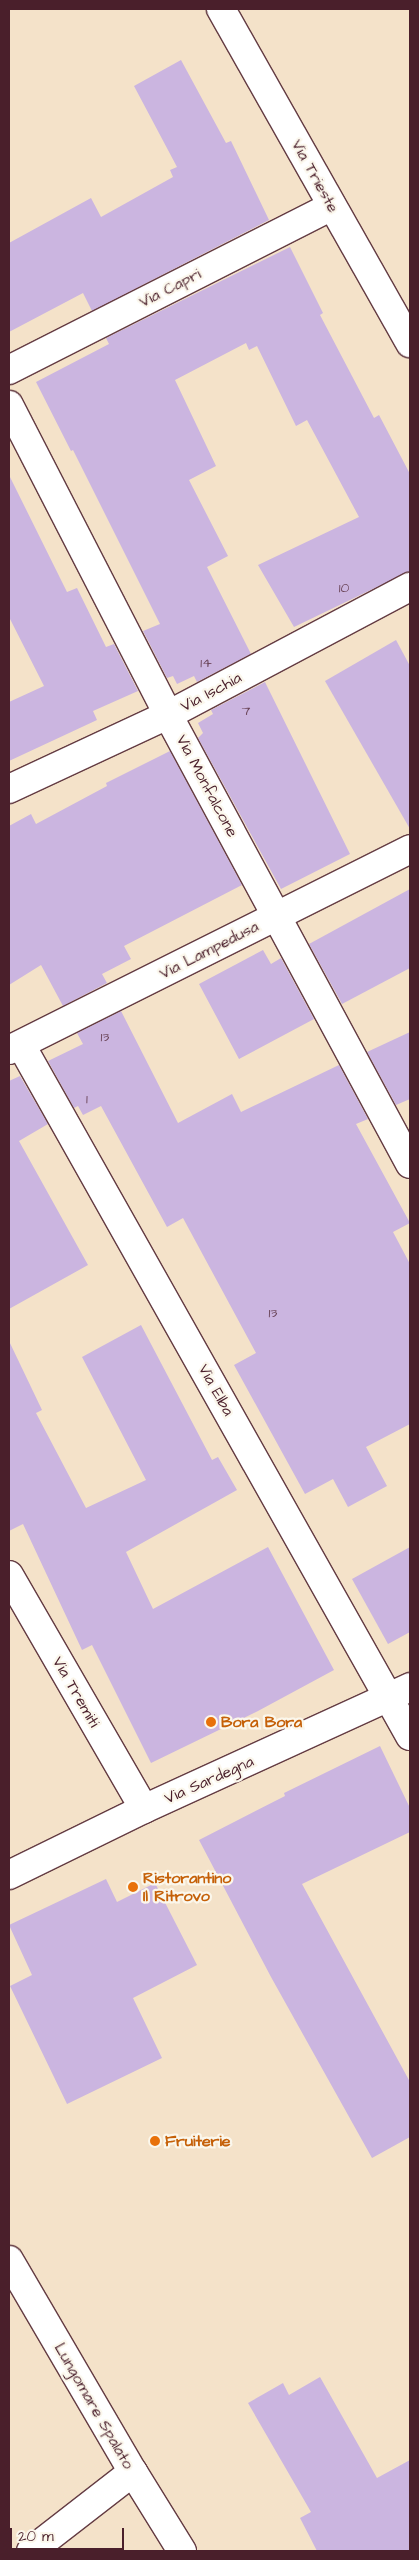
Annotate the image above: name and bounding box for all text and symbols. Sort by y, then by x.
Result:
street label: Via Trieste [287,136,343,216]
street label: Via Capri [136,264,204,312]
house number: 10 [339,580,349,596]
house number: 14 [200,655,212,671]
street label: Via Ischia [177,668,245,716]
house number: 7 [242,703,250,719]
street label: Via Monfalcone [172,732,242,840]
street label: Via Lampedusa [156,917,262,983]
house number: 13 [101,1029,109,1045]
house number: 1 [86,1091,88,1107]
house number: 13 [269,1305,277,1321]
street label: Via Elba [194,1361,238,1419]
street label: Via Tremiti [48,1653,104,1731]
place label: Bora Bora [221,1712,302,1732]
marker: Bora Bora [205,1716,217,1728]
street label: Via Sardegna [161,1752,257,1808]
place label: Ristorantino Il Ritrovo [143,1868,231,1906]
marker: Ristorantino Il Ritrovo [127,1881,139,1893]
place label: Fruiterie [165,2131,230,2151]
marker: Fruiterie [149,2135,161,2147]
street label: Lungomare Spalato [50,2340,138,2472]
scale bar [12,2518,126,2550]
text: 20 m [18,2526,54,2547]

